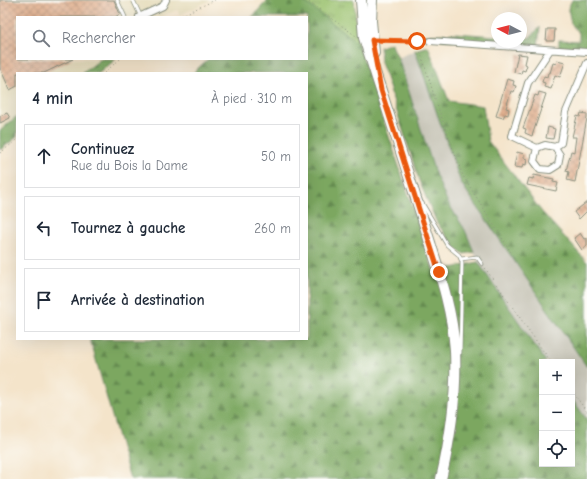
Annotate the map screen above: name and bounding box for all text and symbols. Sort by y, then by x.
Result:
north arrow [491,12,527,48]
search box [16,16,308,60]
icon: search [30,27,52,49]
text: Rechercher [62,29,135,47]
route start [408,32,426,50]
text: 4 min [32,89,73,108]
text: À pied · 310 m [211,91,292,106]
text: Continuez [71,140,134,158]
icon: ahead [33,145,55,167]
text: 50 m [261,149,291,164]
text: Rue du Bois la Dame [71,158,188,173]
icon: left [33,217,55,239]
text: Tournez à gauche [71,219,185,237]
text: 260 m [254,221,291,236]
route end [430,263,448,281]
icon: arrive [33,289,55,311]
text: Arrivée à destination [71,291,205,309]
map controls [539,359,575,467]
button: + [539,359,575,395]
button: − [539,395,575,431]
button: locate [539,431,575,467]

